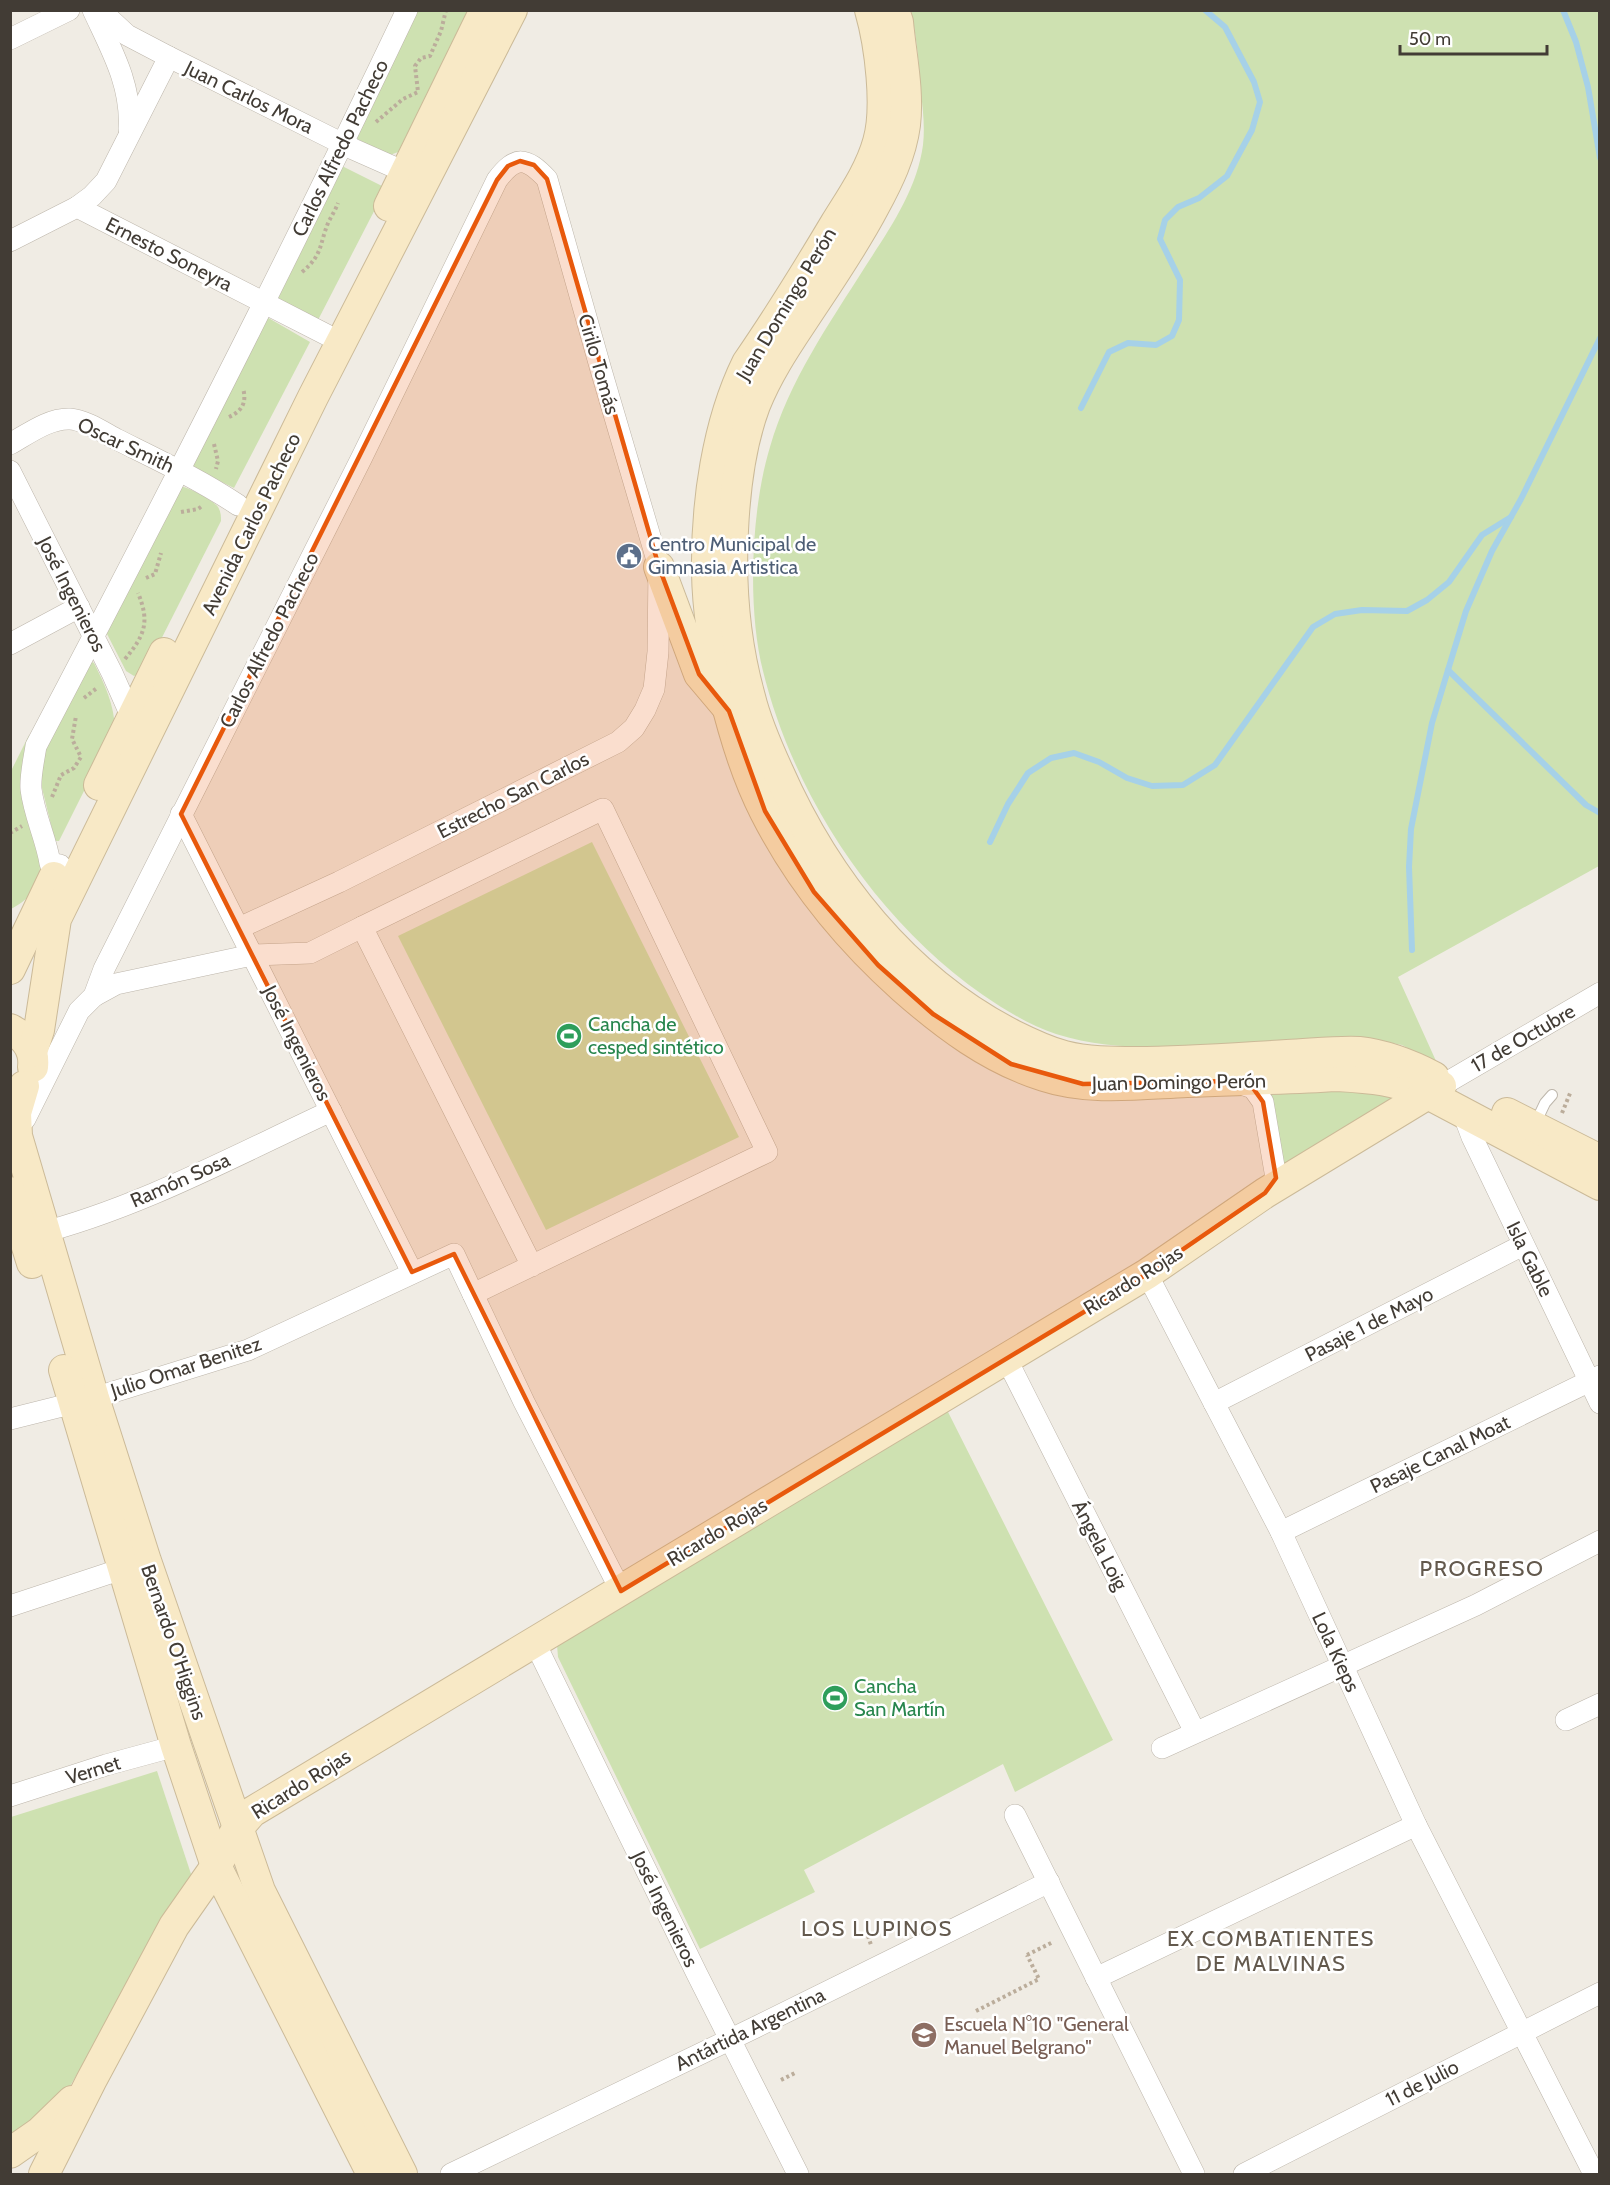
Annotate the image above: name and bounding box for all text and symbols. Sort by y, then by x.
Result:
scale bar [1400,18,1547,56]
text: 50 m [1409,28,1451,50]
street label: Juan Carlos Mora [180,55,318,139]
street label: Carlos Alfredo Pacheco [287,56,393,240]
street label: Ernesto Soneyra [102,212,237,296]
street label: Juan Domingo Perón [730,223,841,386]
street label: Cirilo Tomás [573,311,625,417]
street label: Oscar Smith [74,412,178,478]
street label: Avenida Carlos Pacheco [196,429,306,619]
street label: José Ingenieros [32,531,111,656]
place label: Centro Municipal de Gimnasia Artistica [648,532,816,579]
public building icon: Centro Municipal de Gimnasia Artistica [614,541,644,571]
street label: Carlos Alfredo Pacheco [214,548,324,732]
street label: Estrecho San Carlos [433,746,593,844]
street label: José Ingenieros [257,980,336,1105]
street label: 17 de Octubre [1467,999,1579,1077]
place label: Cancha de cesped sintético [588,1012,724,1059]
sports icon: Cancha de cesped sintético [554,1021,584,1051]
street label: Juan Domingo Perón [1091,1068,1266,1096]
street label: Ramón Sosa [127,1147,234,1213]
street label: Isla Gable [1501,1217,1559,1301]
street label: Ricardo Rojas [1079,1240,1187,1320]
street label: Pasaje 1 de Mayo [1301,1281,1437,1367]
street label: Julio Omar Benitez [107,1331,264,1403]
street label: Pasaje Canal Moat [1366,1410,1514,1498]
street label: Ricardo Rojas [663,1493,771,1571]
street label: Ángela Loig [1067,1496,1133,1595]
district label: PROGRESO [1420,1555,1544,1582]
street label: Bernardo O'Higgins [136,1561,212,1723]
street label: Lola Kieps [1307,1608,1365,1696]
place label: Cancha San Martín [854,1674,945,1721]
sports icon: Cancha San Martín [820,1683,850,1713]
street label: Ricardo Rojas [247,1744,355,1824]
street label: Vernet [63,1750,123,1790]
street label: José Ingenieros [626,1846,703,1971]
district label: LOS LUPINOS [801,1915,953,1942]
district label: EX COMBATIENTES DE MALVINAS [1167,1925,1375,1977]
street label: Antártida Argentina [671,1982,829,2076]
place label: Escuela N°10 "General Manuel Belgrano" [944,2012,1129,2059]
school or university icon: Escuela N°10 "General Manuel Belgrano" [909,2020,939,2050]
street label: 11 de Julio [1381,2054,1463,2112]

